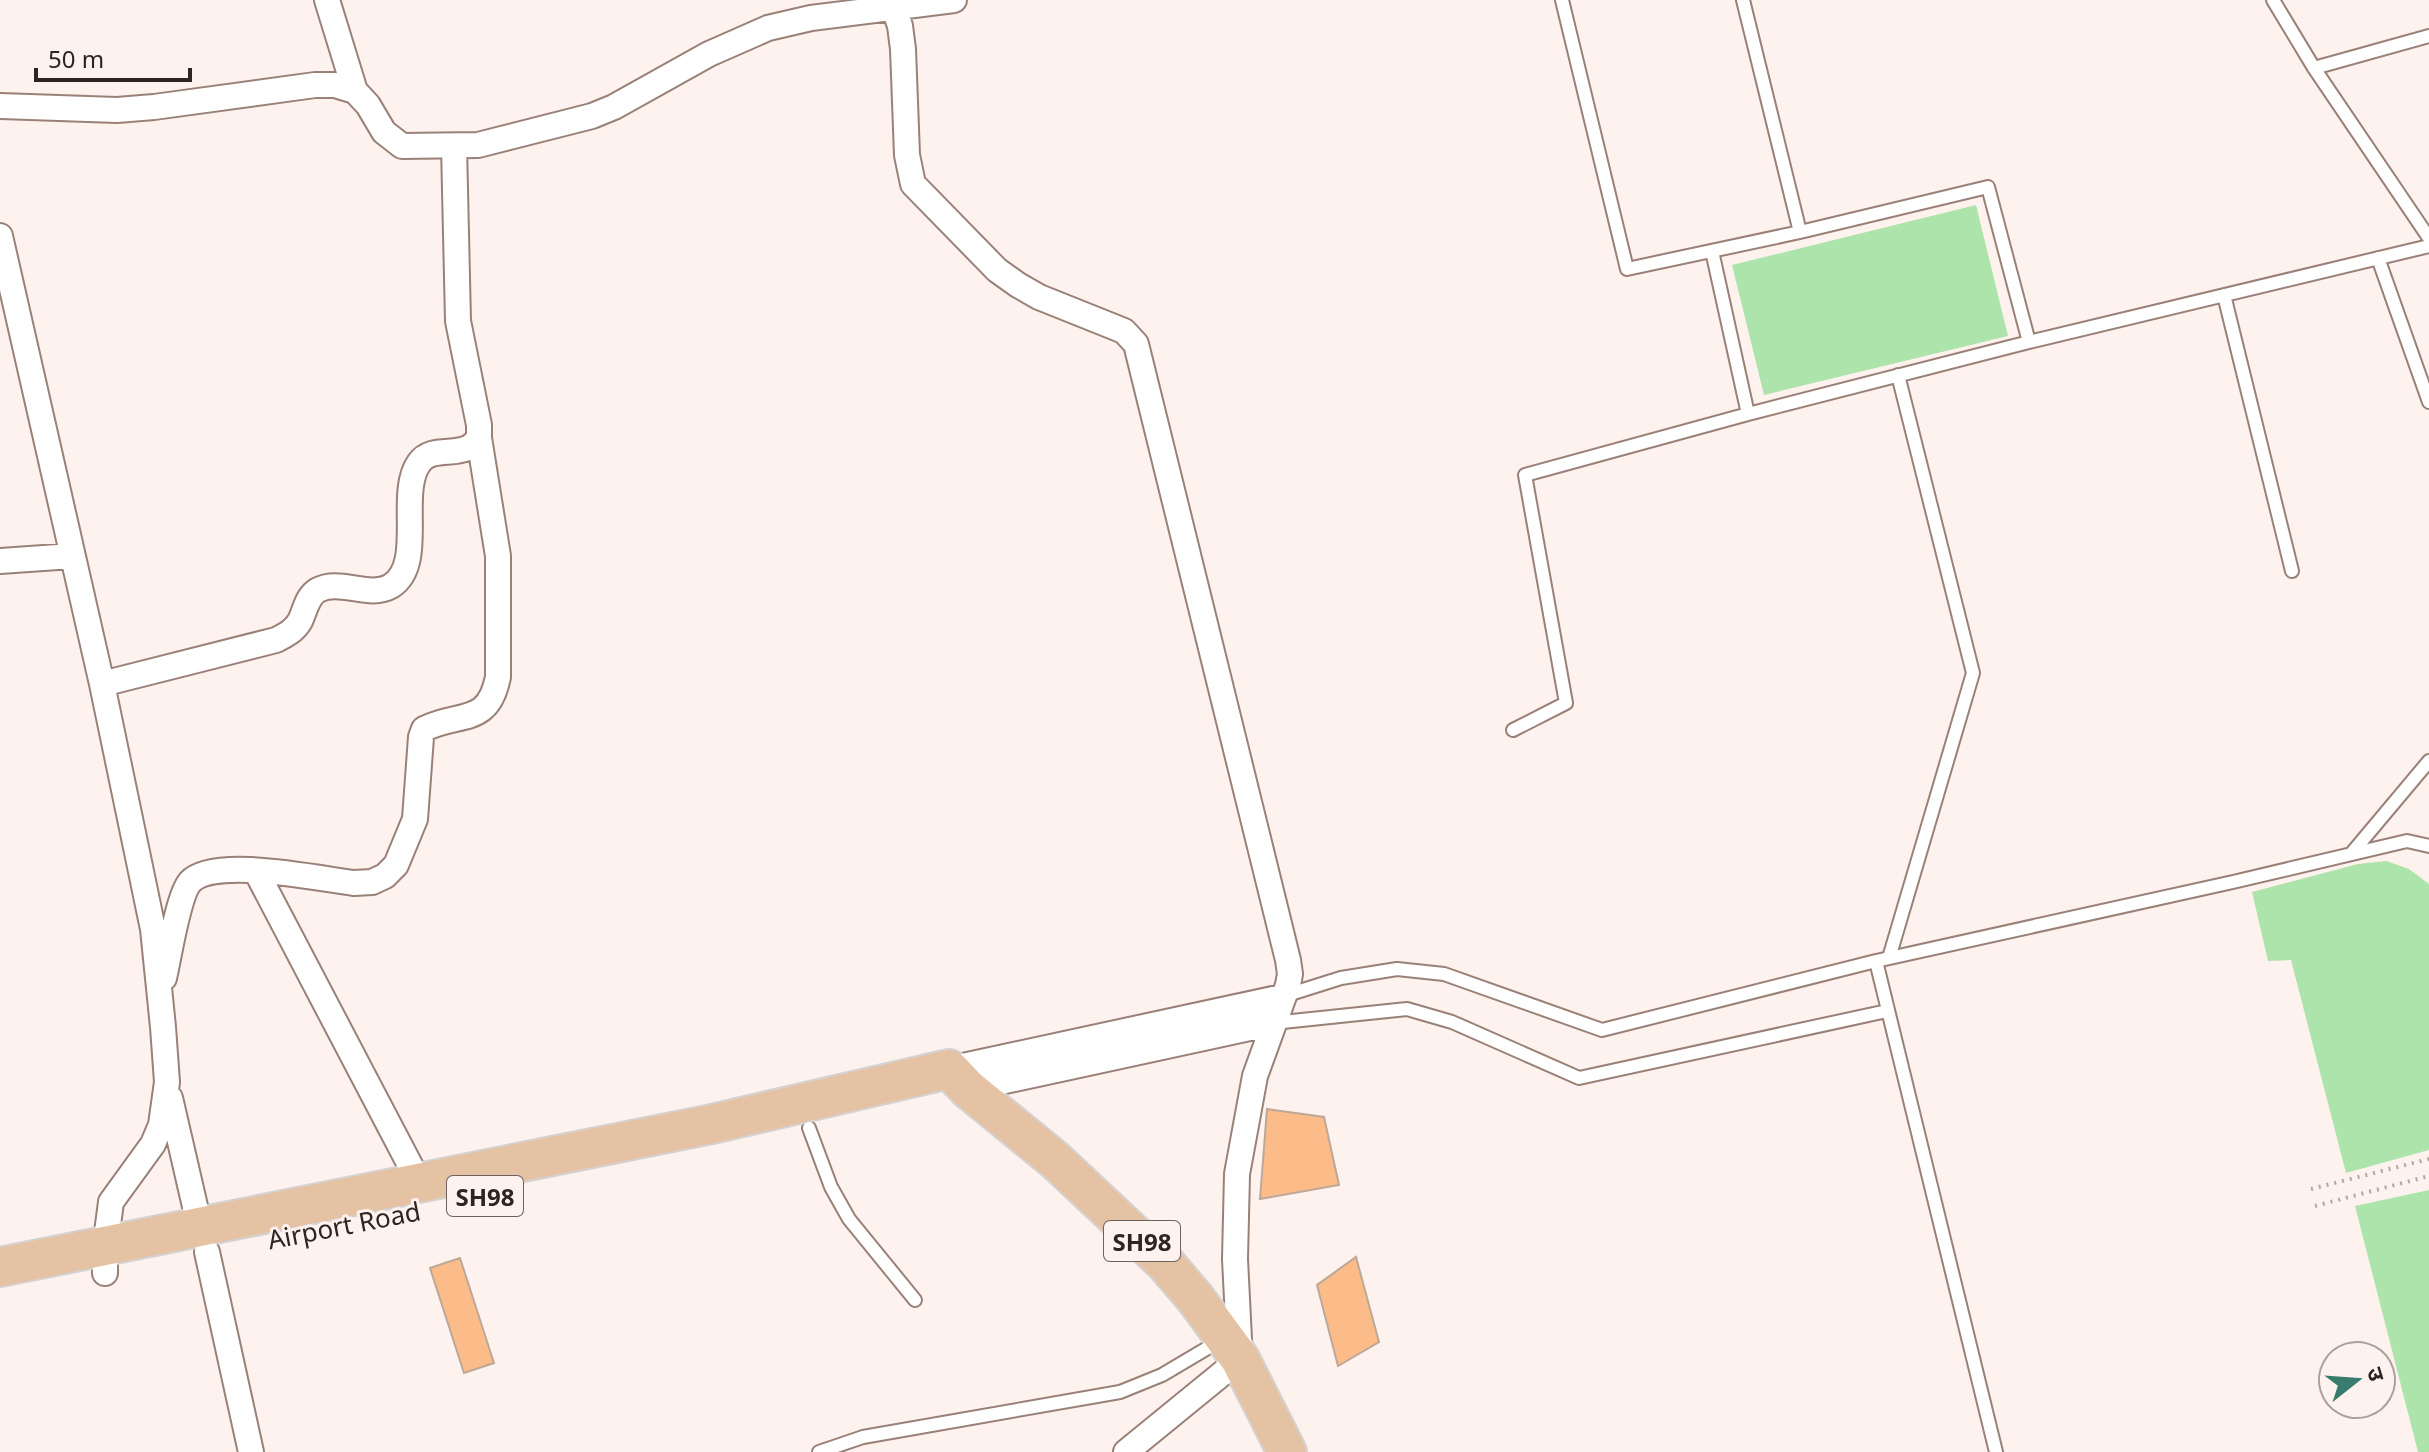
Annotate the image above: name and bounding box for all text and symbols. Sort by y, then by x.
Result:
scale bar [36,32,190,82]
text: 50 m [48,42,104,75]
road number: SH98 [447,1176,523,1216]
street label: Airport Road [264,1193,424,1257]
road number: SH98 [1104,1221,1180,1261]
north arrow [2317,1340,2397,1420]
text: उ [2361,1363,2394,1385]

